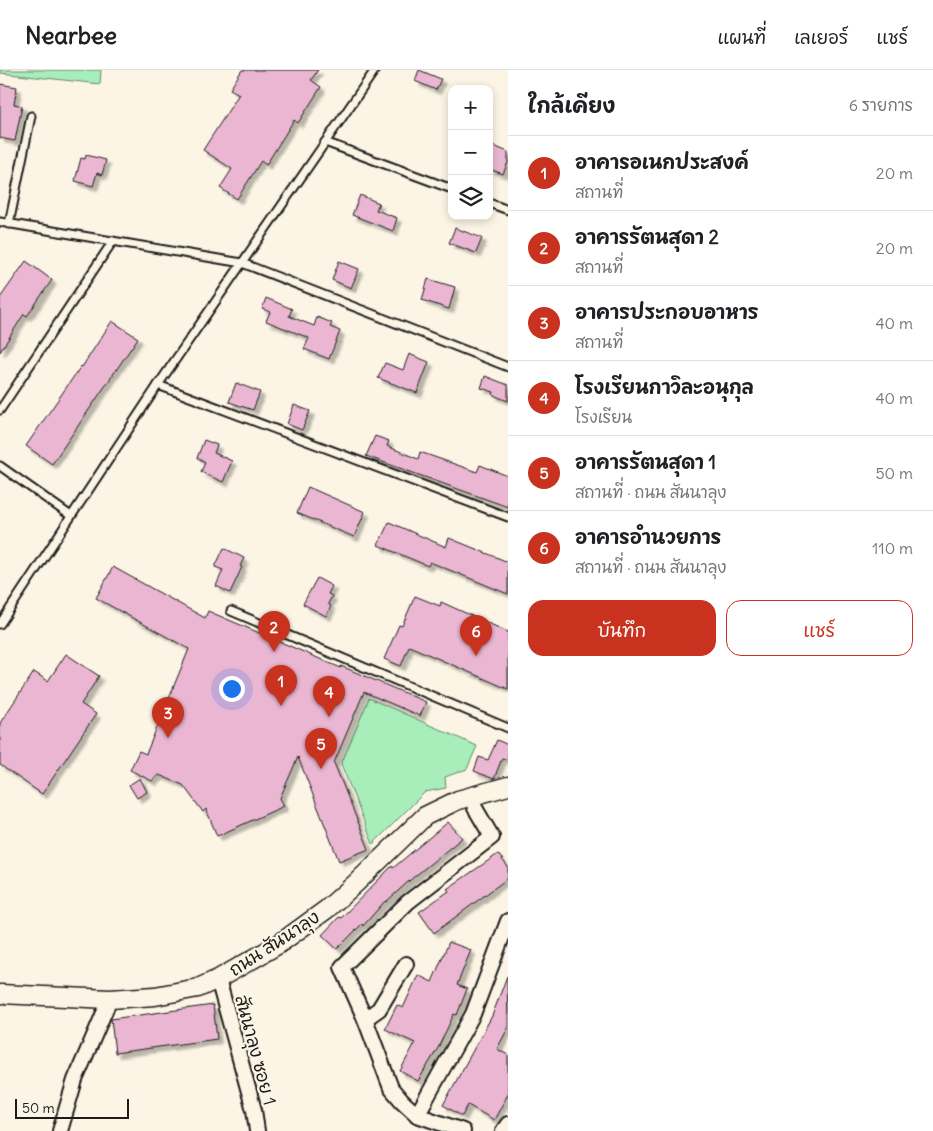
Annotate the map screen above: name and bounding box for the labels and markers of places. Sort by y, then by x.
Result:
pin: 2 [258,611,290,652]
pin: 6 [460,615,492,656]
pin: 1 [265,665,297,706]
pin: 4 [313,676,345,717]
pin: 3 [152,697,184,738]
pin: 5 [305,728,337,769]

